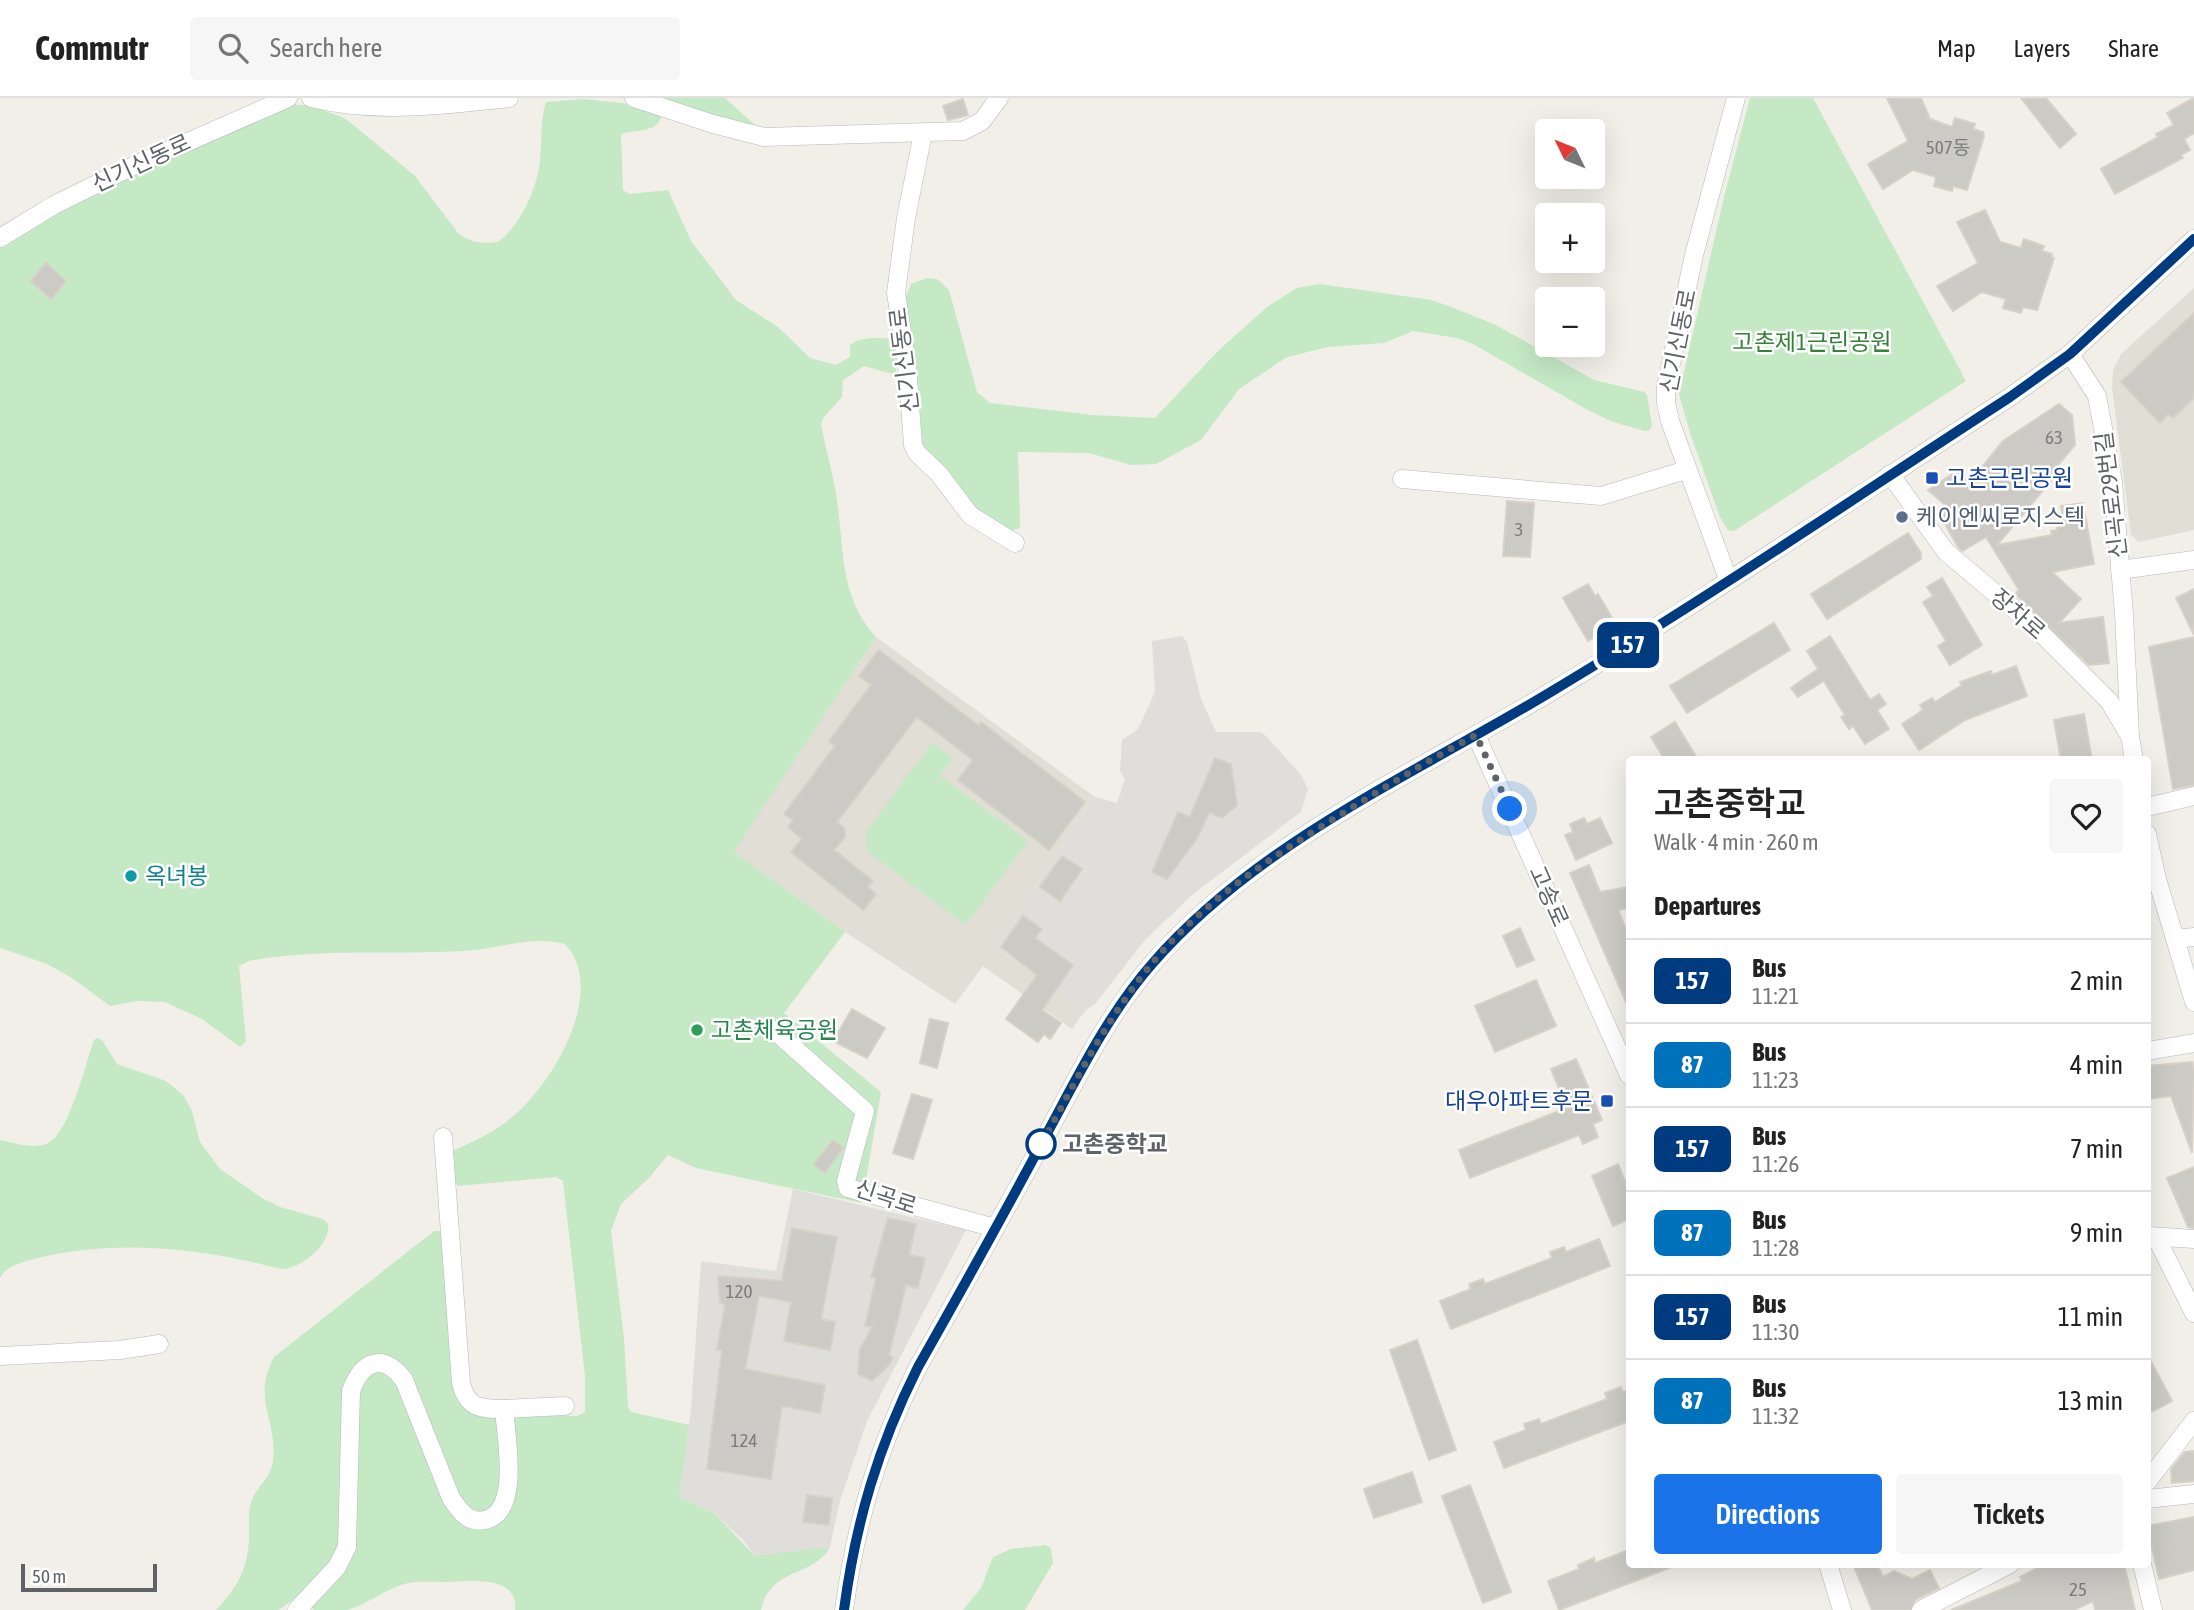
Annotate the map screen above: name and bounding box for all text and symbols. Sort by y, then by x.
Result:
search box [190,17,680,80]
text: Commutr [35,29,148,67]
icon: search [214,29,252,67]
text: Search here [270,33,382,63]
text: Map [1937,35,1976,62]
text: Layers [2014,35,2070,62]
text: Share [2108,35,2159,62]
north arrow [1535,119,1605,189]
map controls [1535,119,1605,357]
street label: 신기신동로 [88,129,194,197]
house number: 507동 [1926,136,1970,158]
button: + [1535,203,1605,273]
button: − [1535,287,1605,357]
street label: 신기신동로 [1655,287,1701,395]
street label: 신기신동로 [885,306,923,414]
park label: 고촌제1근린공원 [1733,329,1891,355]
house number: 63 [2045,426,2063,448]
street label: 신곡로29번길 [2090,430,2132,560]
place label: 고촌근린공원 [1946,465,2073,491]
marker: 고촌근린공원 [1924,470,1940,486]
place label: 케이엔씨로지스텍 [1916,504,2085,530]
marker: 케이엔씨로지스텍 [1894,509,1910,525]
house number: 3 [1515,518,1523,540]
street label: 장차로 [1986,583,2050,645]
line badge: 157 [1588,622,1668,668]
text: 157 [1611,631,1645,658]
button: heart [2049,779,2123,853]
text: 고촌중학교 [1654,784,1806,822]
your location [1492,791,1527,826]
text: Walk · 4 min · 260 m [1654,829,1818,855]
street label: 고송로 [1524,862,1574,930]
place label: 옥녀봉 [145,863,208,889]
marker: 옥녀봉 [123,868,139,884]
text: Departures [1654,891,1761,921]
text: Bus [1752,953,1786,983]
text: 2 min [2070,966,2123,996]
text: 157 [1676,967,1709,994]
text: 11:21 [1752,983,1799,1009]
place label: 고촌체육공원 [711,1017,838,1043]
marker: 고촌체육공원 [689,1022,705,1038]
text: Bus [1752,1037,1786,1067]
text: 4 min [2070,1050,2123,1080]
text: 87 [1681,1051,1704,1078]
text: 11:23 [1752,1067,1799,1093]
place label: 대우아파트후문 [1445,1088,1593,1114]
marker: 대우아파트후문 [1599,1093,1615,1109]
text: Bus [1752,1121,1786,1151]
marker: 고촌중학교 [1026,1129,1056,1159]
place label: 고촌중학교 [1062,1131,1168,1157]
text: 7 min [2070,1134,2123,1164]
text: 157 [1676,1135,1709,1162]
text: 11:26 [1752,1151,1799,1177]
street label: 신곡로 [852,1175,920,1219]
text: Bus [1752,1205,1786,1235]
text: 9 min [2070,1218,2123,1248]
text: 87 [1681,1219,1704,1246]
text: 11:28 [1752,1235,1799,1261]
house number: 120 [726,1280,752,1302]
text: Bus [1752,1289,1786,1319]
text: 11 min [2058,1302,2123,1332]
text: 157 [1676,1303,1709,1330]
text: 11:30 [1752,1319,1799,1345]
text: Bus [1752,1373,1786,1403]
text: 13 min [2058,1386,2123,1416]
text: 87 [1681,1387,1704,1414]
text: 11:32 [1752,1403,1799,1429]
house number: 124 [731,1429,757,1451]
button: Directions [1654,1474,1882,1554]
button: Tickets [1896,1474,2123,1554]
scale bar [21,1561,158,1593]
text: 50 m [32,1565,66,1587]
house number: 25 [2069,1578,2087,1600]

